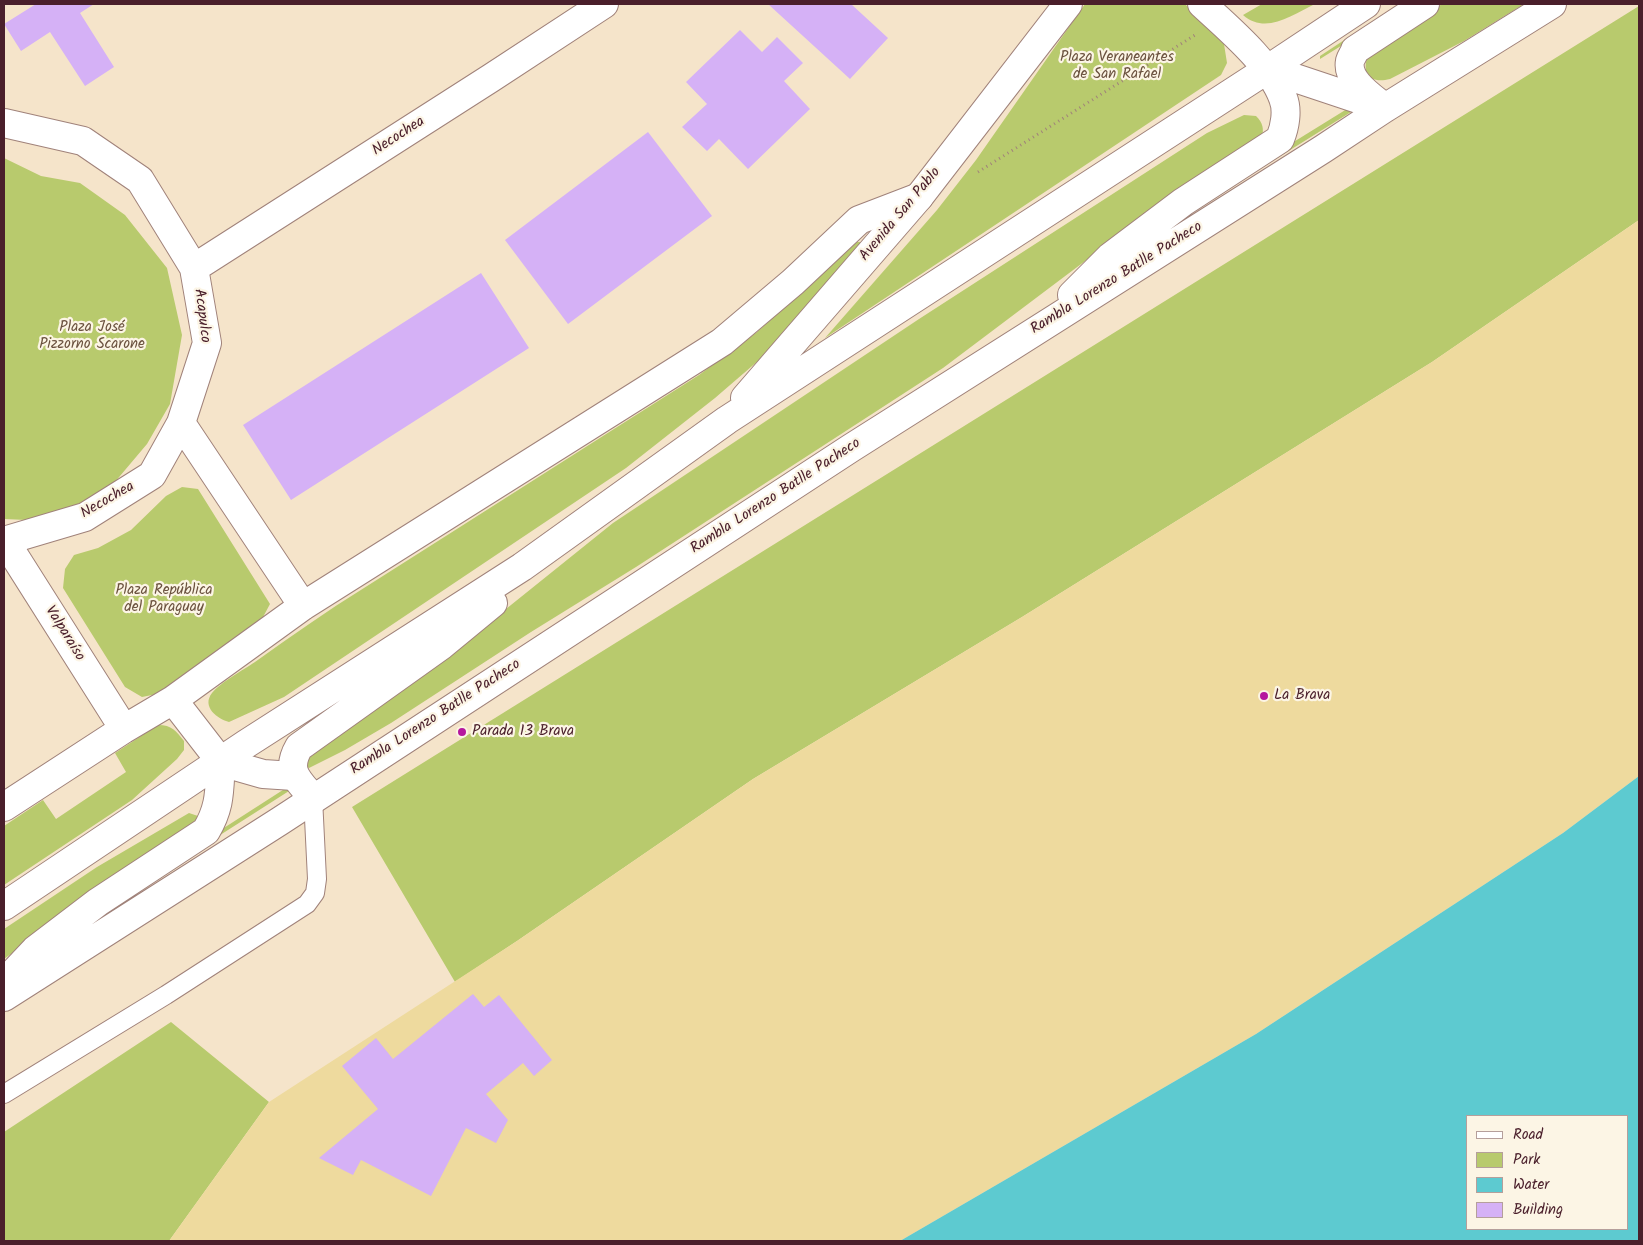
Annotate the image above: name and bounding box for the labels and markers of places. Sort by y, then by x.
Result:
place label: La Brava [1274,687,1330,705]
marker: La Brava [1258,690,1270,702]
place label: Parada 13 Brava [472,723,574,741]
marker: Parada 13 Brava [456,726,468,738]

